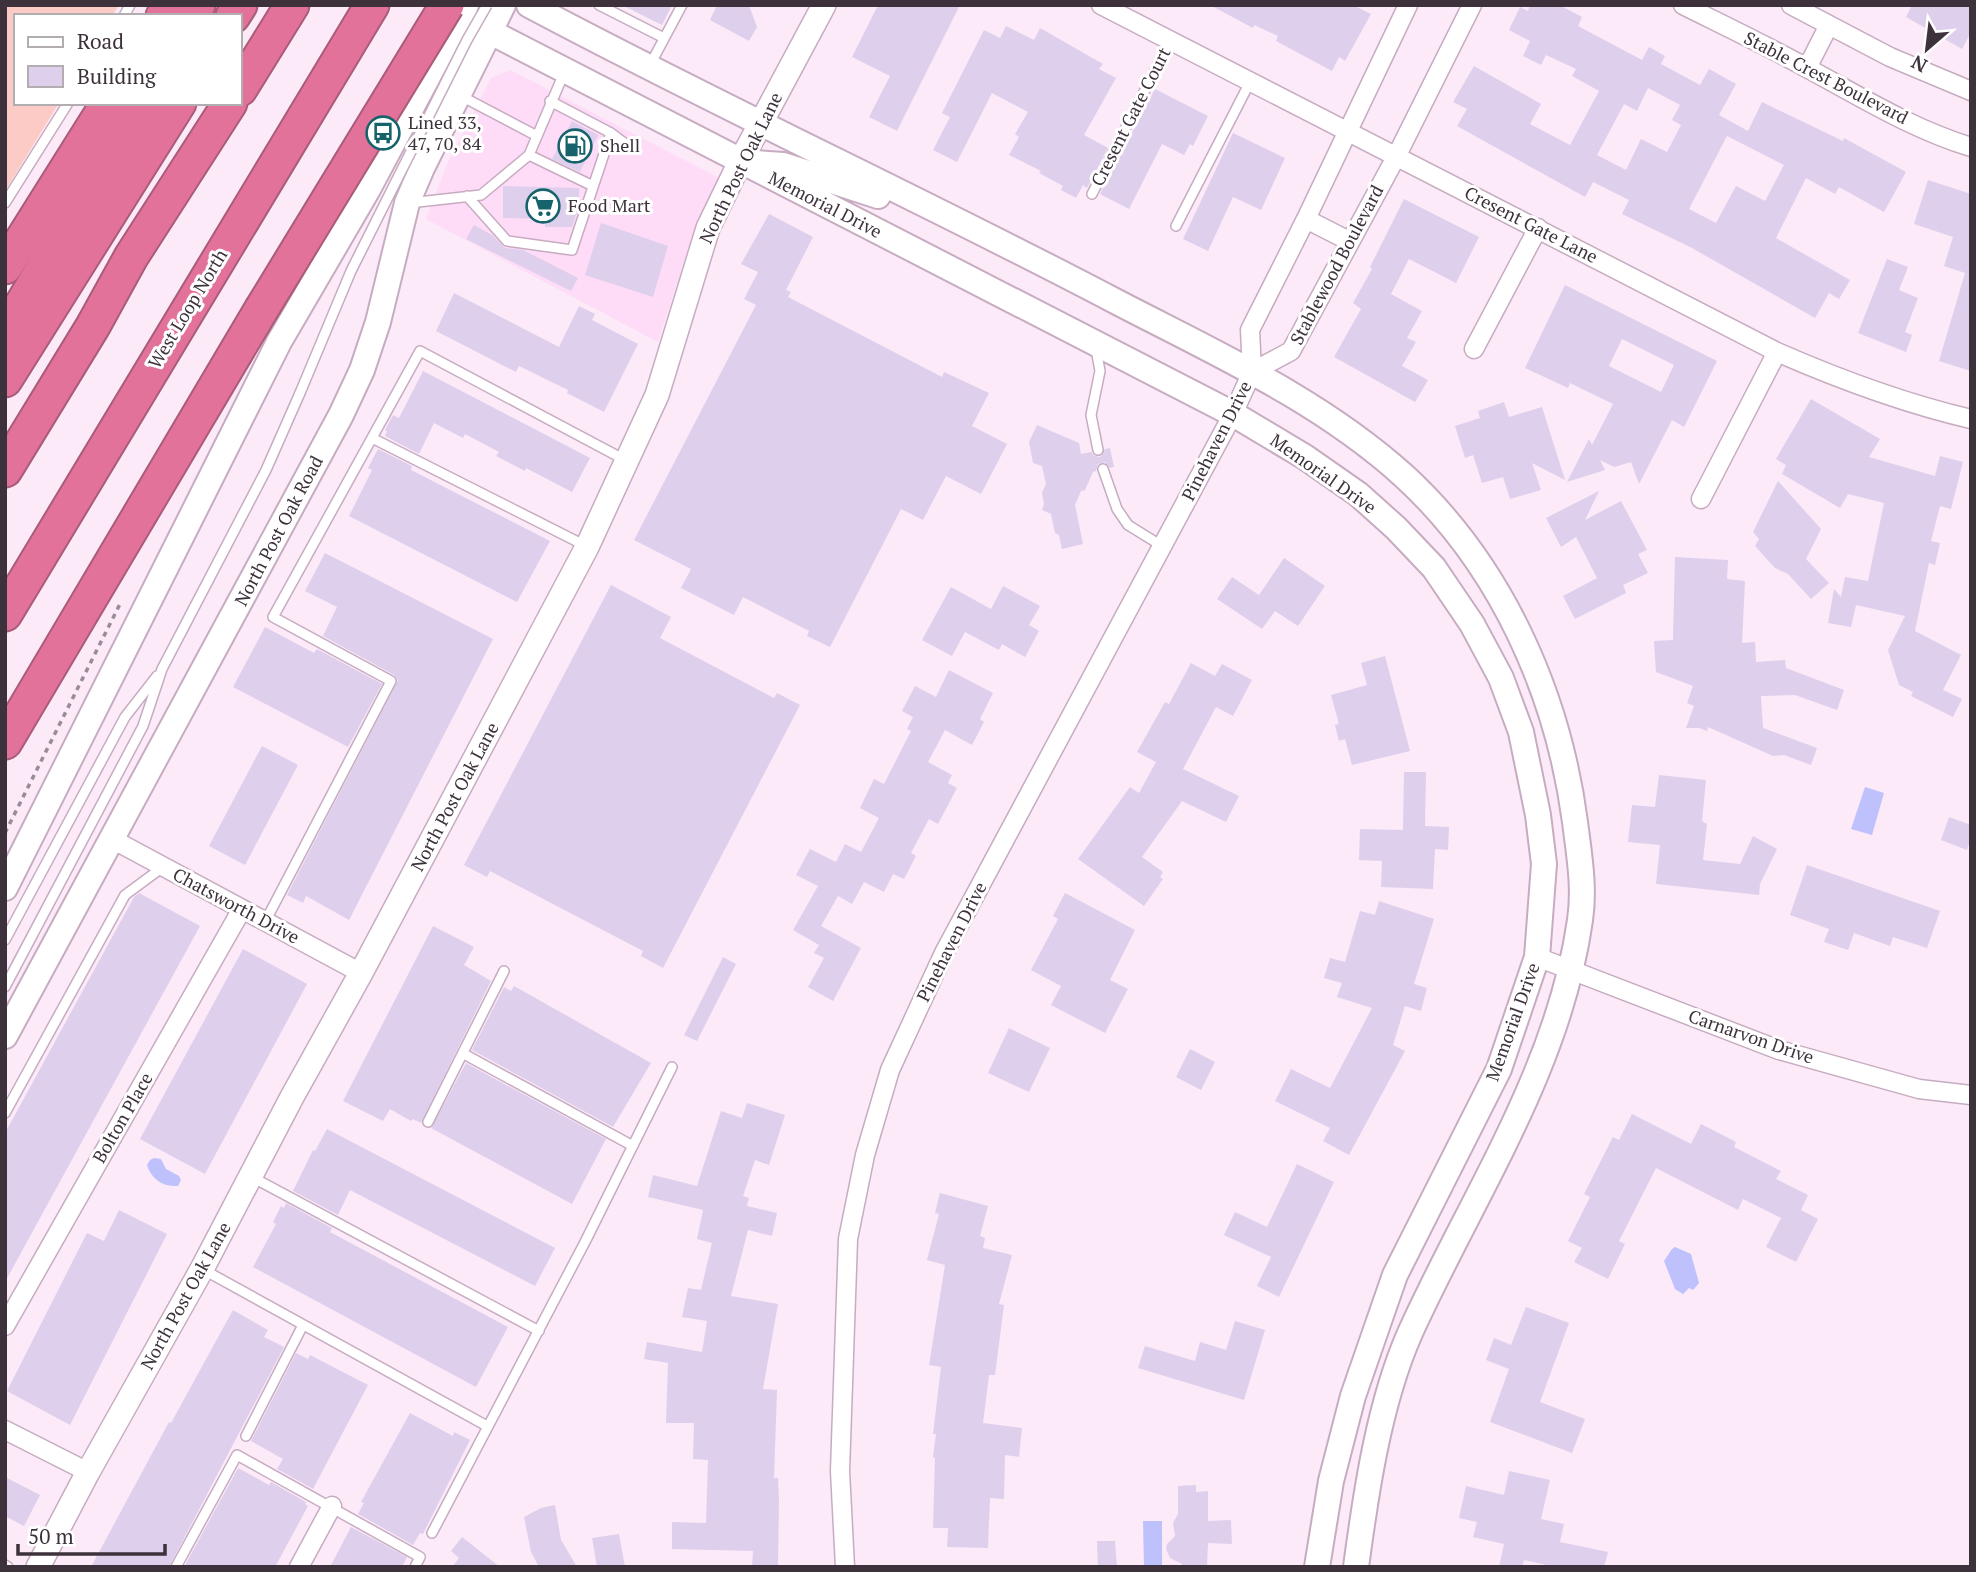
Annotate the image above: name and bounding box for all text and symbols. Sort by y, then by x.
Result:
legend [14,14,242,105]
north arrow [1892,14,1962,84]
street label: Stable Crest Boulevard [1740,25,1913,129]
text: Road [77,27,124,55]
street label: Cresent Gate Court [1085,43,1176,190]
text: N [1906,50,1931,79]
text: Building [77,62,157,90]
street label: North Post Oak Lane [693,88,787,247]
place label: Lined 33, 47, 70, 84 [408,110,482,155]
bus stop icon: Lined 33, 47, 70, 84 [364,114,402,152]
fuel station icon: Shell [556,127,594,165]
place label: Shell [600,133,640,157]
street label: Memorial Drive [765,165,886,243]
street label: Cresent Gate Lane [1461,180,1602,268]
street label: Stablewood Boulevard [1284,181,1388,349]
supermarket icon: Food Mart [524,187,562,225]
place label: Food Mart [568,193,651,217]
street label: West Loop North [142,244,232,373]
street label: Pinehaven Drive [1176,377,1257,505]
street label: Memorial Drive [1266,428,1381,519]
street label: North Post Oak Road [228,451,328,610]
street label: North Post Oak Lane [405,718,504,875]
street label: Chatsworth Drive [169,862,304,949]
street label: Pinehaven Drive [911,878,992,1006]
street label: Memorial Drive [1480,959,1545,1084]
street label: Carnarvon Drive [1685,1003,1817,1069]
street label: Bolton Place [87,1068,158,1167]
street label: North Post Oak Lane [135,1217,236,1374]
scale bar [18,1512,164,1556]
text: 50 m [28,1522,74,1550]

